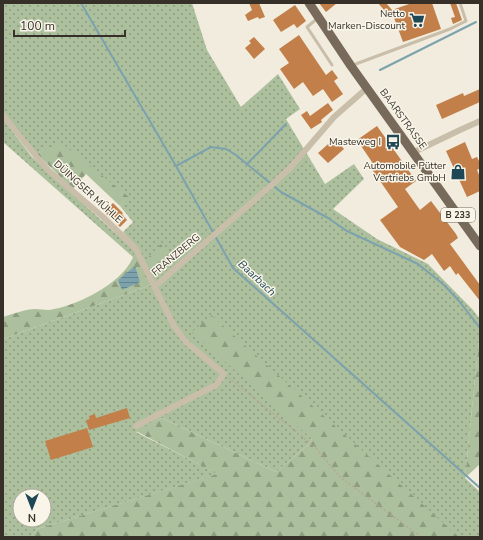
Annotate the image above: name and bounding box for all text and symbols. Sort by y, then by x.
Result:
place label: Netto Marken-Discount [328,7,405,33]
supermarket icon: Netto Marken-Discount [408,11,426,29]
scale bar [14,12,125,38]
text: 100 m [20,18,55,34]
street label: BAARSTRASSE [376,86,430,152]
bus stop icon: Masteweg I [384,133,402,151]
place label: Masteweg I [329,135,381,149]
street label: DÜINGSER MÜHLE [51,157,125,227]
place label: Automobile Pütter Vertriebs GmbH [363,159,446,185]
shop icon: Automobile Pütter Vertriebs GmbH [449,163,467,181]
road number: B 233 [441,208,475,222]
street label: FRANZBERG [149,231,203,279]
water label: Baarbach [235,257,279,299]
north arrow [12,488,52,528]
text: N [28,510,36,525]

